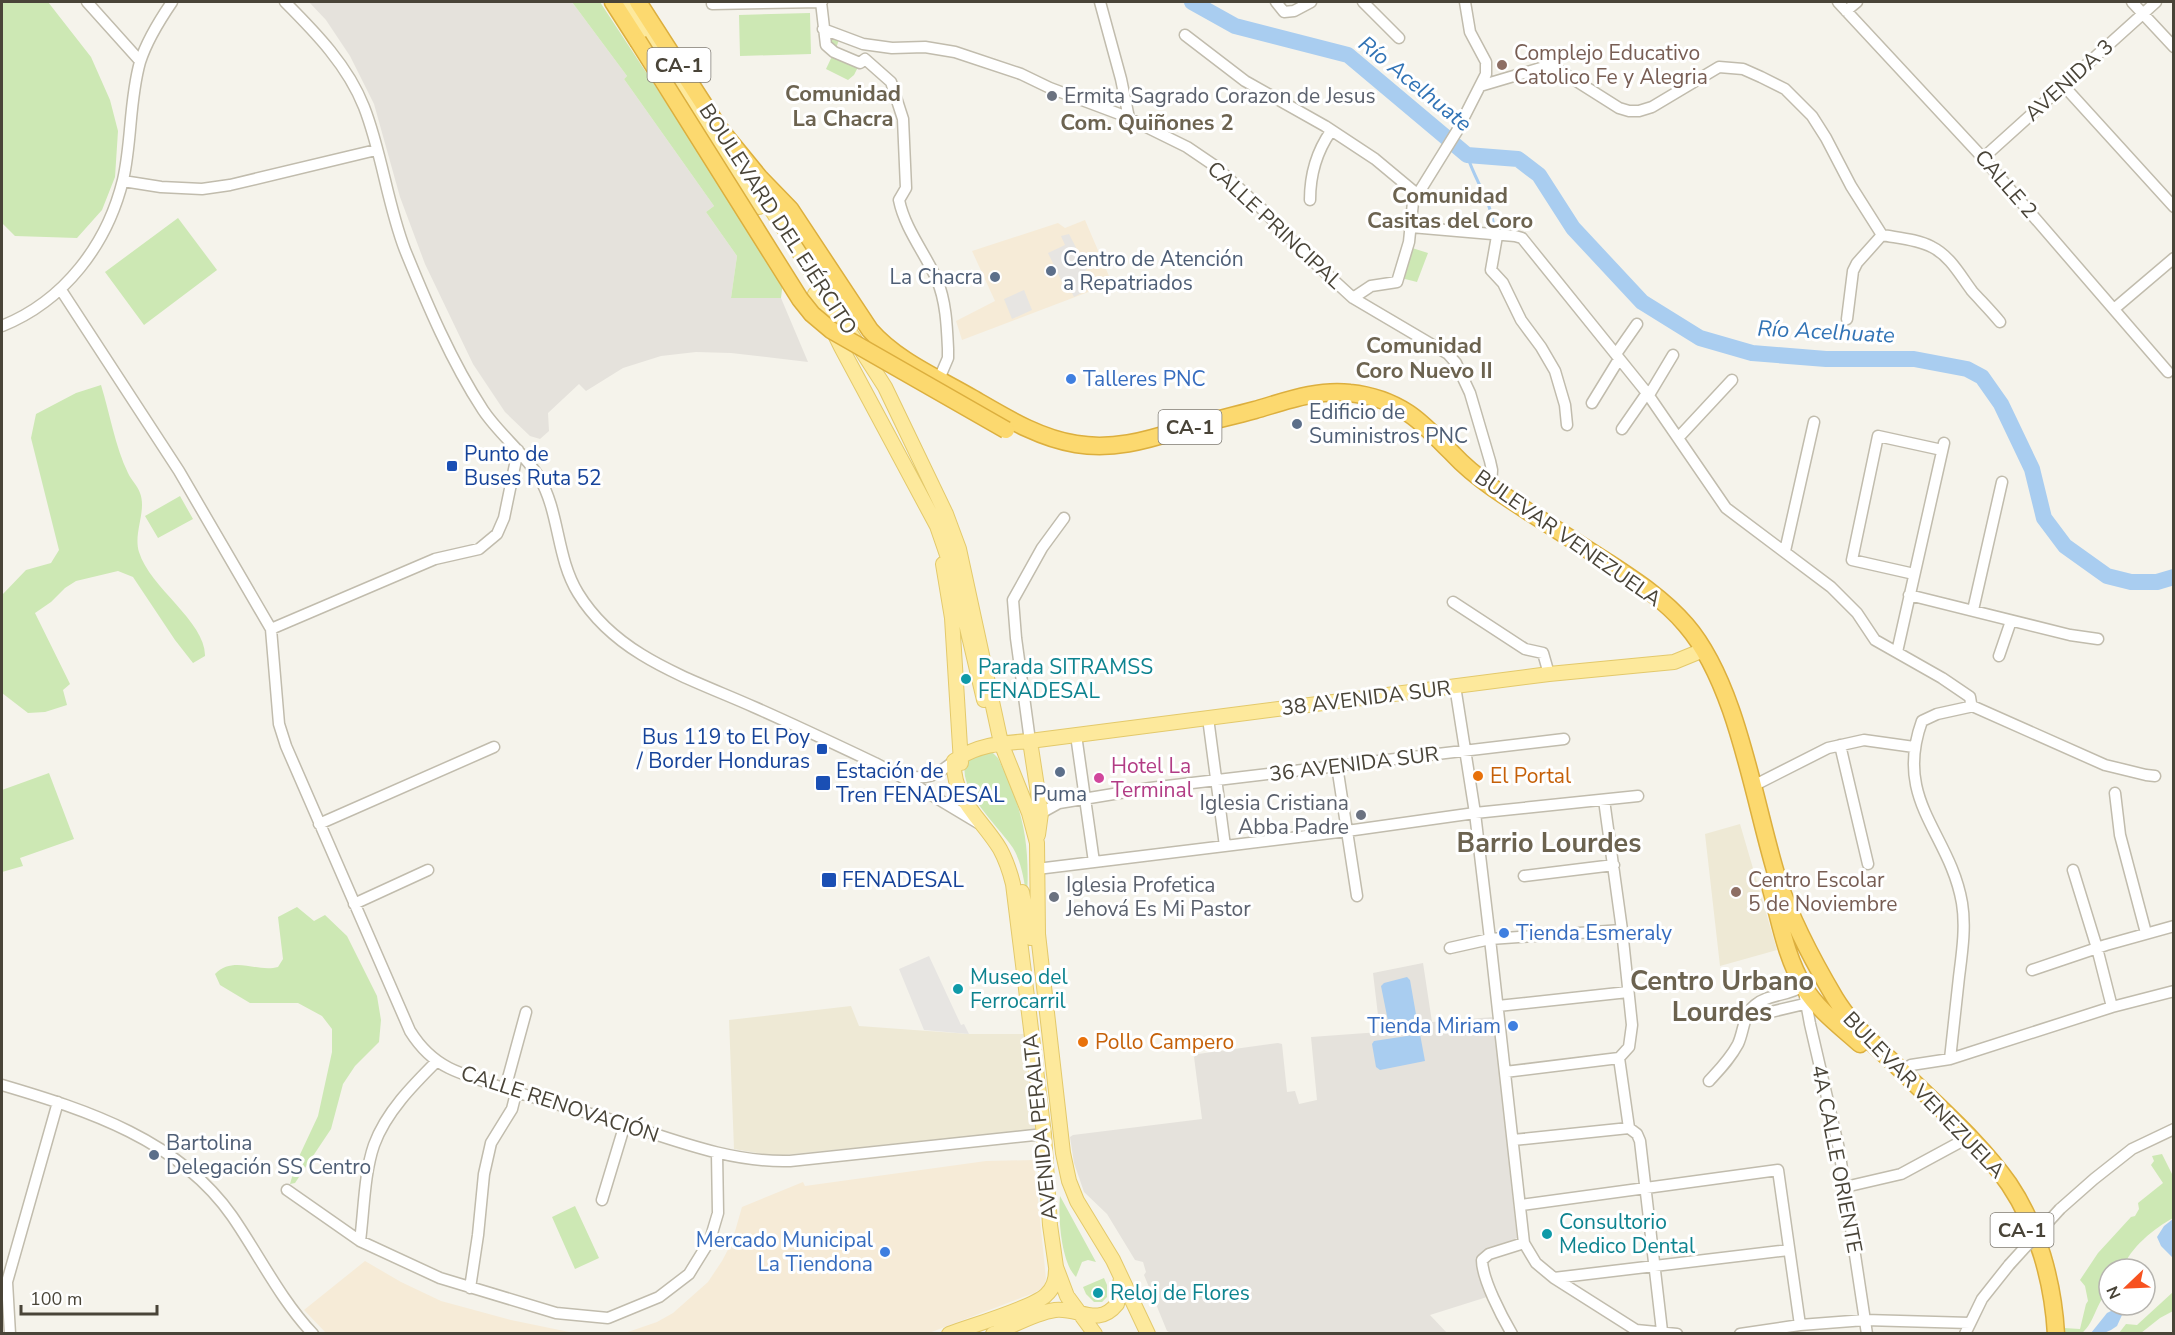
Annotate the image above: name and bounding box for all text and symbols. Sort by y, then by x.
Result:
water label: Río Acelhuate [1352,29,1478,139]
street label: AVENIDA 3 [2019,33,2119,127]
place label: Complejo Educativo Catolico Fe y Alegria [1514,39,1708,91]
road number: CA-1 [648,48,710,82]
marker: Complejo Educativo Catolico Fe y Alegria [1495,58,1509,72]
district label: Comunidad La Chacra [785,79,901,134]
place label: Ermita Sagrado Corazon de Jesus [1064,82,1376,110]
marker: Ermita Sagrado Corazon de Jesus [1045,89,1059,103]
street label: BOULEVARD DEL EJÉRCITO [693,98,863,340]
district label: Com. Quiñones 2 [1060,108,1234,138]
street label: CALLE 2 [1968,144,2044,224]
street label: CALLE PRINCIPAL [1201,155,1349,296]
district label: Comunidad Casitas del Coro [1367,181,1533,236]
place label: Centro de Atención a Repatriados [1063,245,1244,297]
place label: La Chacra [890,263,983,291]
marker: Centro de Atención a Repatriados [1044,264,1058,278]
marker: La Chacra [988,270,1002,284]
water label: Río Acelhuate [1756,313,1896,351]
district label: Comunidad Coro Nuevo II [1355,331,1493,386]
place label: Talleres PNC [1083,365,1206,393]
marker: Talleres PNC [1064,372,1078,386]
place label: Edificio de Suministros PNC [1309,398,1468,450]
road number: CA-1 [1158,410,1222,444]
marker: Edificio de Suministros PNC [1290,417,1304,431]
place label: Punto de Buses Ruta 52 [464,440,602,492]
marker: Punto de Buses Ruta 52 [445,459,459,473]
street label: BULEVAR VENEZUELA [1469,463,1667,613]
place label: Parada SITRAMSS FENADESAL [978,653,1153,705]
marker: Parada SITRAMSS FENADESAL [959,672,973,686]
street label: 38 AVENIDA SUR [1280,674,1452,722]
place label: Bus 119 to El Poy / Border Honduras [636,723,810,775]
street label: 36 AVENIDA SUR [1268,740,1440,788]
marker: Bus 119 to El Poy / Border Honduras [815,742,829,756]
place label: Hotel La Terminal [1111,752,1194,804]
place label: Estación de Tren FENADESAL [836,757,1005,809]
place label: El Portal [1490,762,1572,790]
marker: Puma [1053,765,1067,779]
marker: El Portal [1471,769,1485,783]
marker: Hotel La Terminal [1092,771,1106,785]
marker: Estación de Tren FENADESAL [814,774,832,792]
place label: Puma [1033,780,1087,808]
place label: Iglesia Cristiana Abba Padre [1200,789,1349,841]
marker: Iglesia Cristiana Abba Padre [1354,808,1368,822]
district label: Barrio Lourdes [1457,825,1641,862]
place label: FENADESAL [842,866,964,894]
place label: Centro Escolar 5 de Noviembre [1748,866,1898,918]
marker: FENADESAL [820,871,838,889]
place label: Iglesia Profetica Jehová Es Mi Pastor [1065,871,1251,923]
marker: Centro Escolar 5 de Noviembre [1729,885,1743,899]
marker: Iglesia Profetica Jehová Es Mi Pastor [1047,890,1061,904]
place label: Tienda Esmeraly [1516,919,1672,947]
marker: Tienda Esmeraly [1497,926,1511,940]
place label: Museo del Ferrocarril [970,963,1068,1015]
district label: Centro Urbano Lourdes [1630,963,1814,1031]
marker: Museo del Ferrocarril [951,982,965,996]
street label: BULEVAR VENEZUELA [1837,1006,2011,1184]
place label: Tienda Miriam [1367,1012,1501,1040]
marker: Tienda Miriam [1506,1019,1520,1033]
place label: Pollo Campero [1095,1028,1234,1056]
street label: AVENIDA PERALTA [1016,1032,1064,1222]
marker: Pollo Campero [1076,1035,1090,1049]
street label: CALLE RENOVACIÓN [457,1059,663,1149]
street label: 4A CALLE ORIENTE [1805,1063,1869,1255]
place label: Bartolina Delegación SS Centro [166,1129,371,1181]
marker: Bartolina Delegación SS Centro [147,1148,161,1162]
place label: Consultorio Medico Dental [1559,1208,1696,1260]
road number: CA-1 [1990,1213,2054,1247]
place label: Mercado Municipal La Tiendona [696,1226,874,1278]
marker: Consultorio Medico Dental [1540,1227,1554,1241]
marker: Mercado Municipal La Tiendona [878,1245,892,1259]
north arrow [2097,1257,2157,1317]
scale bar [21,1278,158,1316]
place label: Reloj de Flores [1110,1279,1250,1307]
text: N [2102,1283,2127,1302]
marker: Reloj de Flores [1091,1286,1105,1300]
text: 100 m [30,1287,82,1311]

